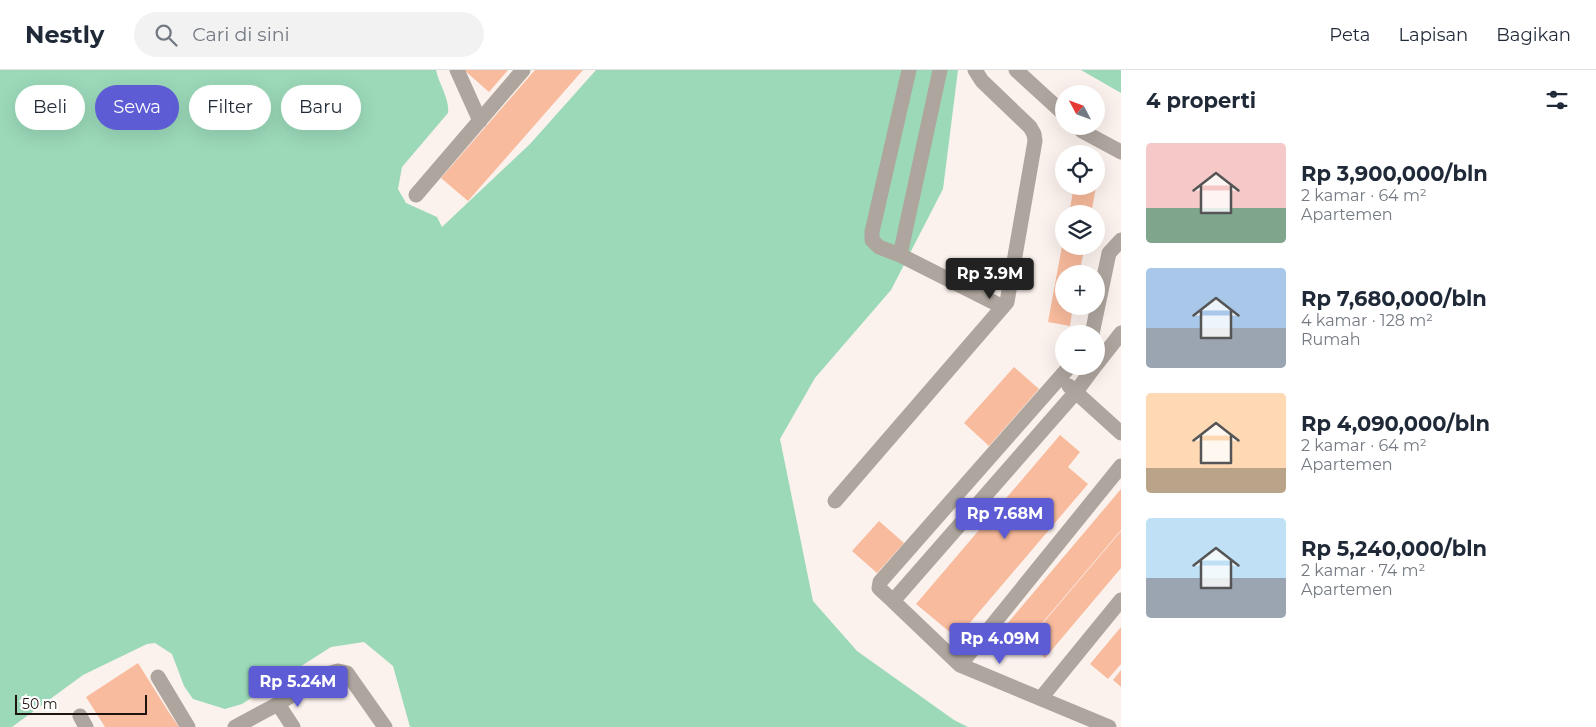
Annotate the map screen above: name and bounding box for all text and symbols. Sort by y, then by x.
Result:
search box [134,12,484,57]
text: Nestly [25,20,104,49]
icon: search [152,21,180,49]
text: Cari di sini [192,23,290,46]
text: Peta [1329,24,1370,46]
text: Lapisan [1398,24,1468,46]
text: Bagikan [1496,24,1571,46]
chip: Beli [15,85,85,130]
chip: Sewa [95,85,179,130]
chip: Filter [189,85,271,130]
chip: Baru [281,85,361,130]
north arrow [1055,85,1105,135]
map controls [1055,85,1105,375]
icon: filters [1543,86,1571,114]
text: 4 properti [1146,88,1256,113]
button: locate [1055,145,1105,195]
text: Rp 3,900,000/bln [1301,161,1488,186]
icon: home [1186,163,1246,223]
text: 2 kamar · 64 m² [1301,186,1427,205]
button: layers [1055,205,1105,255]
text: Apartemen [1301,205,1393,224]
pin: Rp 3.9M [944,258,1036,300]
text: Rp 3.9M [957,264,1023,283]
button: + [1055,265,1105,315]
text: Rp 7,680,000/bln [1301,286,1487,311]
icon: home [1186,288,1246,348]
text: 4 kamar · 128 m² [1301,311,1433,330]
button: − [1055,325,1105,375]
text: Rumah [1301,330,1361,349]
text: Rp 4,090,000/bln [1301,411,1490,436]
icon: home [1186,413,1246,473]
text: 2 kamar · 64 m² [1301,436,1427,455]
text: Apartemen [1301,455,1393,474]
pin: Rp 7.68M [953,498,1057,540]
text: Rp 7.68M [967,504,1043,523]
text: Rp 5,240,000/bln [1301,536,1487,561]
icon: home [1186,538,1246,598]
text: 2 kamar · 74 m² [1301,561,1425,580]
text: Apartemen [1301,580,1393,599]
pin: Rp 4.09M [948,622,1052,665]
text: Rp 4.09M [961,629,1040,648]
pin: Rp 5.24M [246,666,350,708]
text: Rp 5.24M [260,672,336,691]
scale bar [15,692,148,715]
text: 50 m [22,695,58,713]

